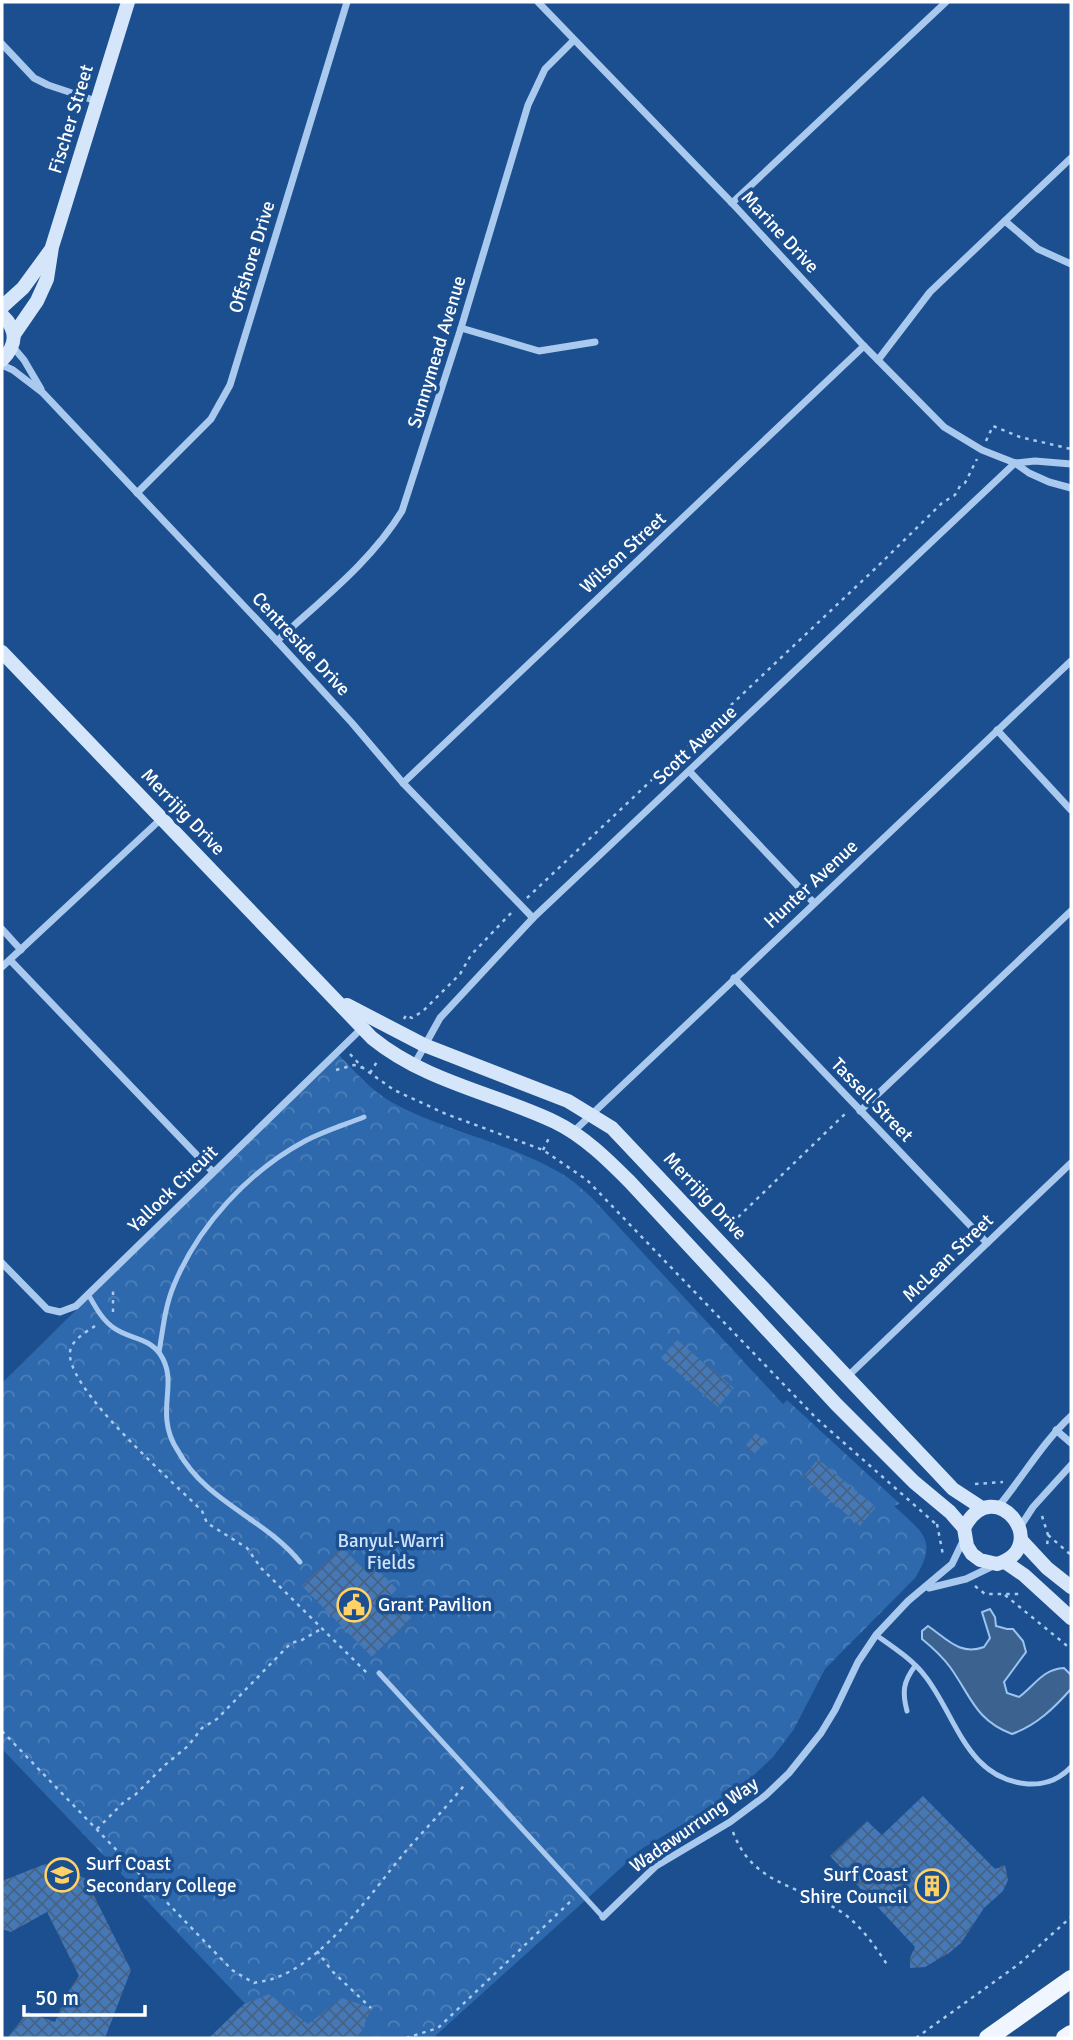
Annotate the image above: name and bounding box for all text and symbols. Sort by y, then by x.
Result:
street label: Fischer Street [43,61,99,176]
street label: Marine Drive [736,186,824,278]
street label: Offshore Drive [224,198,280,316]
street label: Sunnymead Avenue [402,273,472,431]
street label: Wilson Street [575,507,671,599]
street label: Centreside Drive [247,587,355,701]
street label: Scott Avenue [648,700,742,790]
street label: Merrijig Drive [136,764,230,860]
street label: Hunter Avenue [759,834,863,934]
street label: Tassell Street [826,1053,919,1148]
street label: Yallock Circuit [123,1140,223,1238]
street label: Merrijig Drive [658,1147,752,1245]
street label: McLean Street [898,1209,999,1307]
park label: Banyul-Warri Fields [337,1529,445,1575]
public building icon: Grant Pavilion [335,1586,373,1624]
place label: Grant Pavilion [378,1593,492,1617]
street label: Wadawurrung Way [625,1772,763,1878]
place label: Surf Coast Secondary College [86,1852,236,1898]
school or university icon: Surf Coast Secondary College [43,1856,81,1894]
place label: Surf Coast Shire Council [800,1863,908,1909]
building icon: Surf Coast Shire Council [913,1867,951,1905]
scale bar [24,1974,145,2018]
text: 50 m [35,1985,79,2011]

